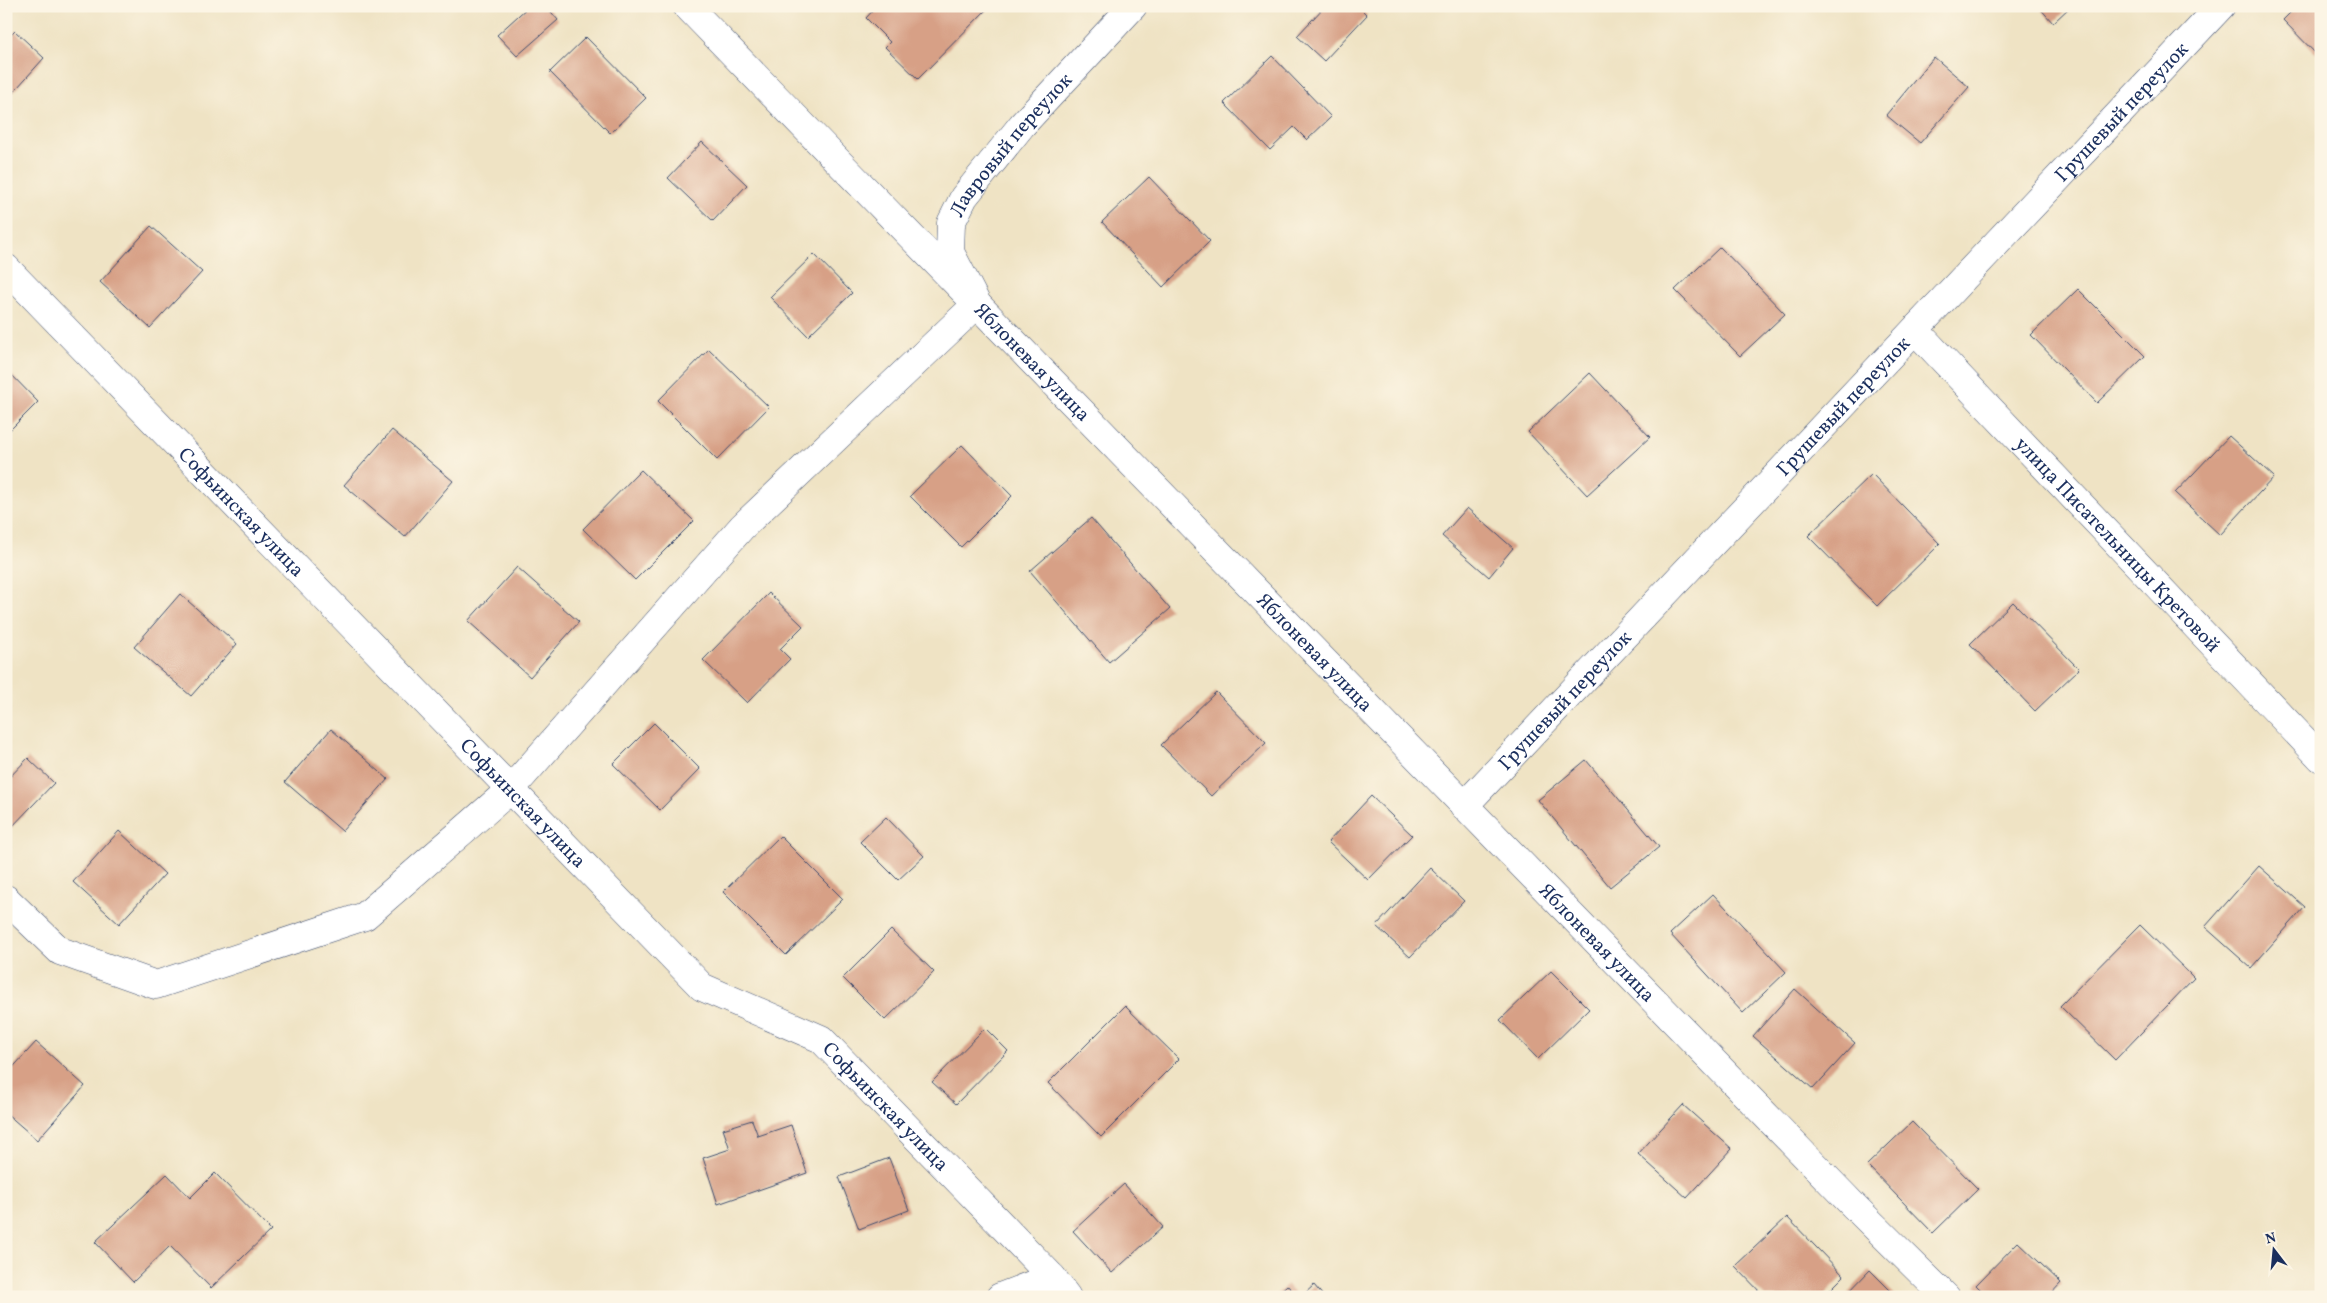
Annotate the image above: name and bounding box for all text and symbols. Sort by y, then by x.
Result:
street label: Грушевый переулок [2049,37,2196,189]
street label: Лавровый переулок [944,67,1080,223]
street label: Яблоневая улица [967,297,1096,429]
street label: Грушевый переулок [1771,331,1918,483]
street label: улица Писательницы Кретовой [2007,431,2226,659]
street label: Софьинская улица [171,442,310,584]
street label: Яблоневая улица [1249,588,1378,719]
street label: Грушевый переулок [1493,625,1639,778]
street label: Софьинская улица [453,733,592,875]
street label: Яблоневая улица [1532,878,1661,1009]
street label: Софьинская улица [815,1036,954,1179]
north arrow [2250,1226,2300,1276]
text: N [2263,1228,2278,1249]

